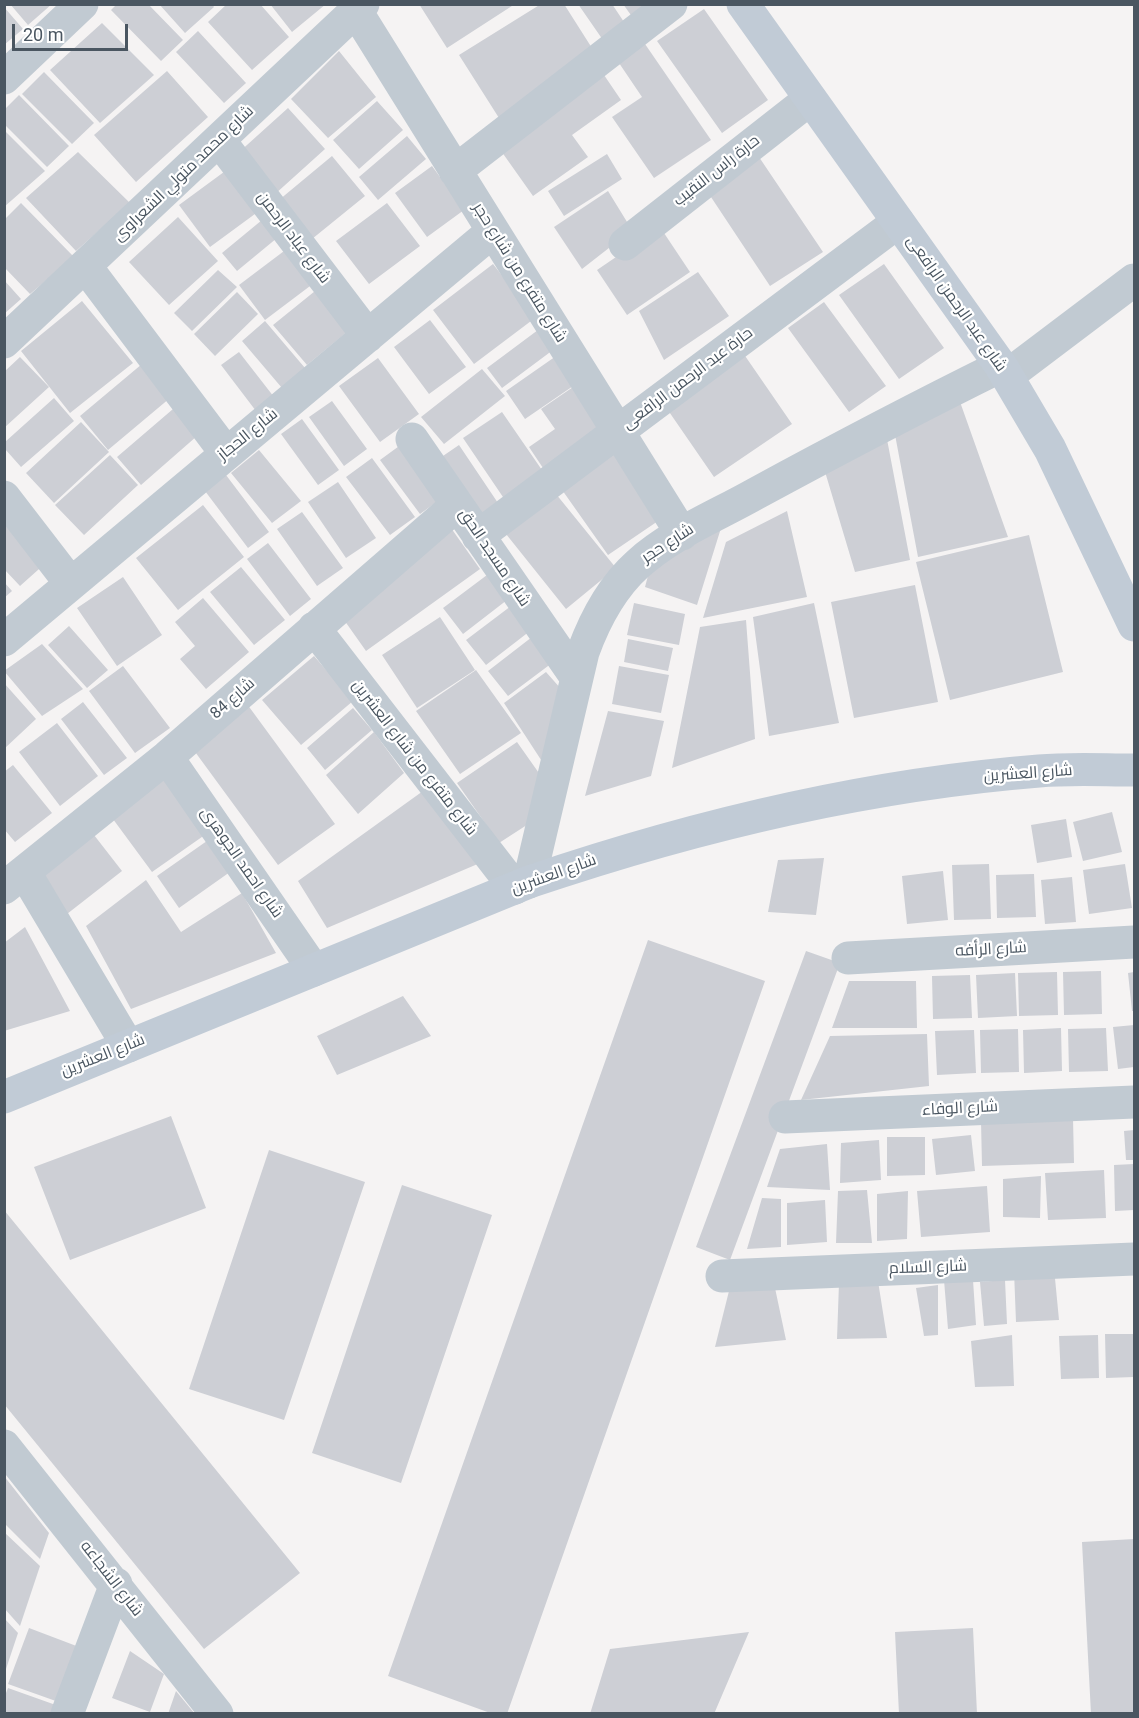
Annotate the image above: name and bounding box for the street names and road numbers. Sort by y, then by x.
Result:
street label: شارع محمد متولي الشعراوى [110,102,258,246]
street label: حارة راس النقيب [670,131,764,211]
street label: شارع عباد الرحمن [252,188,334,288]
street label: شارع متفرع من شارع حجر [468,199,570,347]
street label: شارع عبد الرحمن الرافعى [902,232,1010,376]
street label: حارة عبد الرحمن الرافعى [619,324,757,434]
street label: شارع الحجاز [214,405,282,465]
street label: شارع مسجد الحق [454,505,534,611]
street label: شارع حجر [638,520,698,568]
street label: شارع 84 [207,674,259,724]
street label: شارع متفرع من شارع العشرين [347,676,481,840]
street label: شارع العشرين [983,761,1073,787]
street label: شارع احمد الجوهرى [196,804,286,922]
street label: شارع العشرين [509,851,599,899]
street label: شارع الرأفه [955,939,1027,961]
street label: شارع العشرين [58,1030,148,1082]
street label: شارع الوفاء [922,1097,998,1121]
street label: شارع السلام [889,1257,967,1279]
street label: شارع الشجاعه [76,1537,146,1621]

